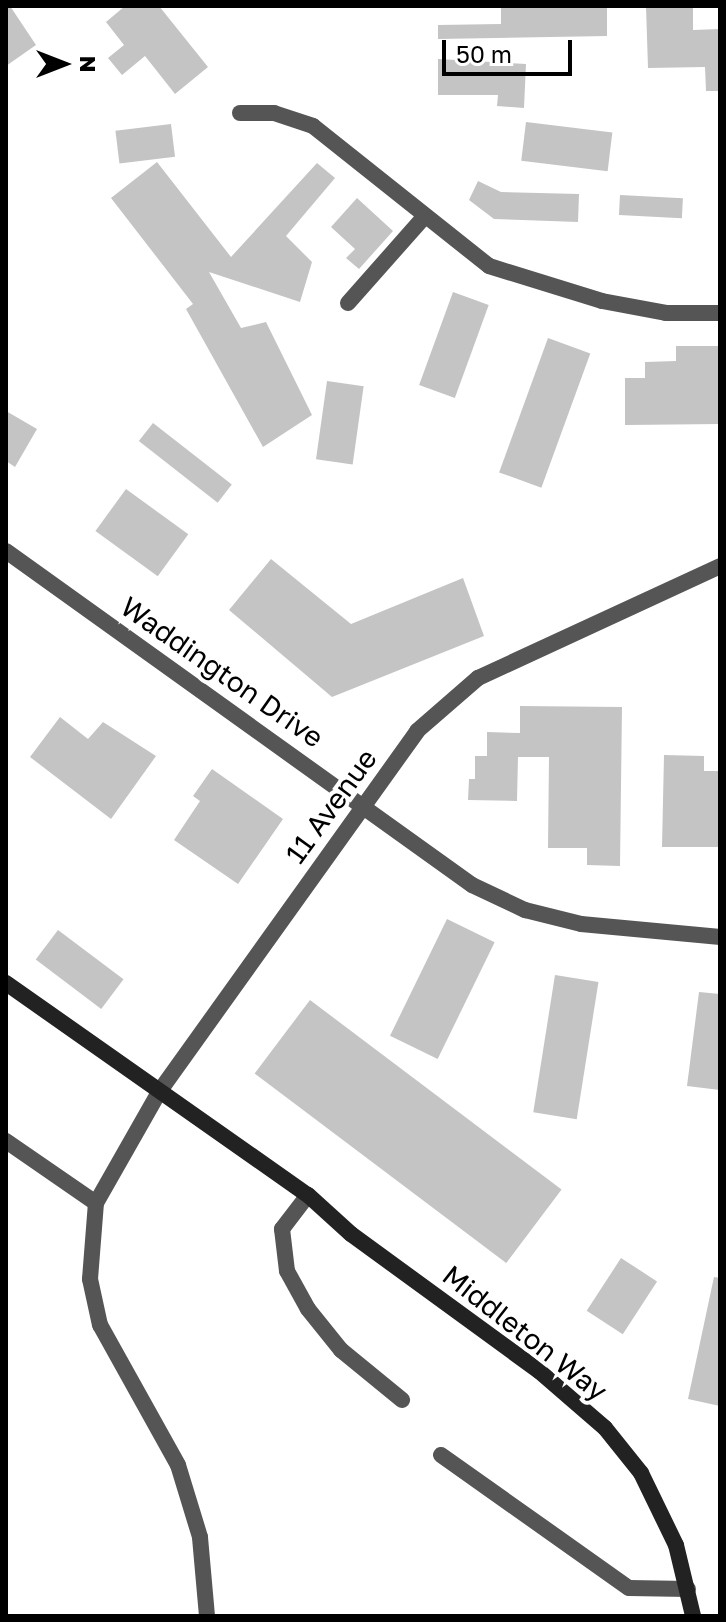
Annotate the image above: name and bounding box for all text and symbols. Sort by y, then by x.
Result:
north arrow [24,24,104,104]
scale bar [446,24,576,74]
text: 50 m [456,39,512,68]
text: N [75,56,102,72]
street label: Waddington Drive [114,590,330,754]
street label: 11 Avenue [278,742,384,870]
street label: Middleton Way [436,1258,614,1408]

